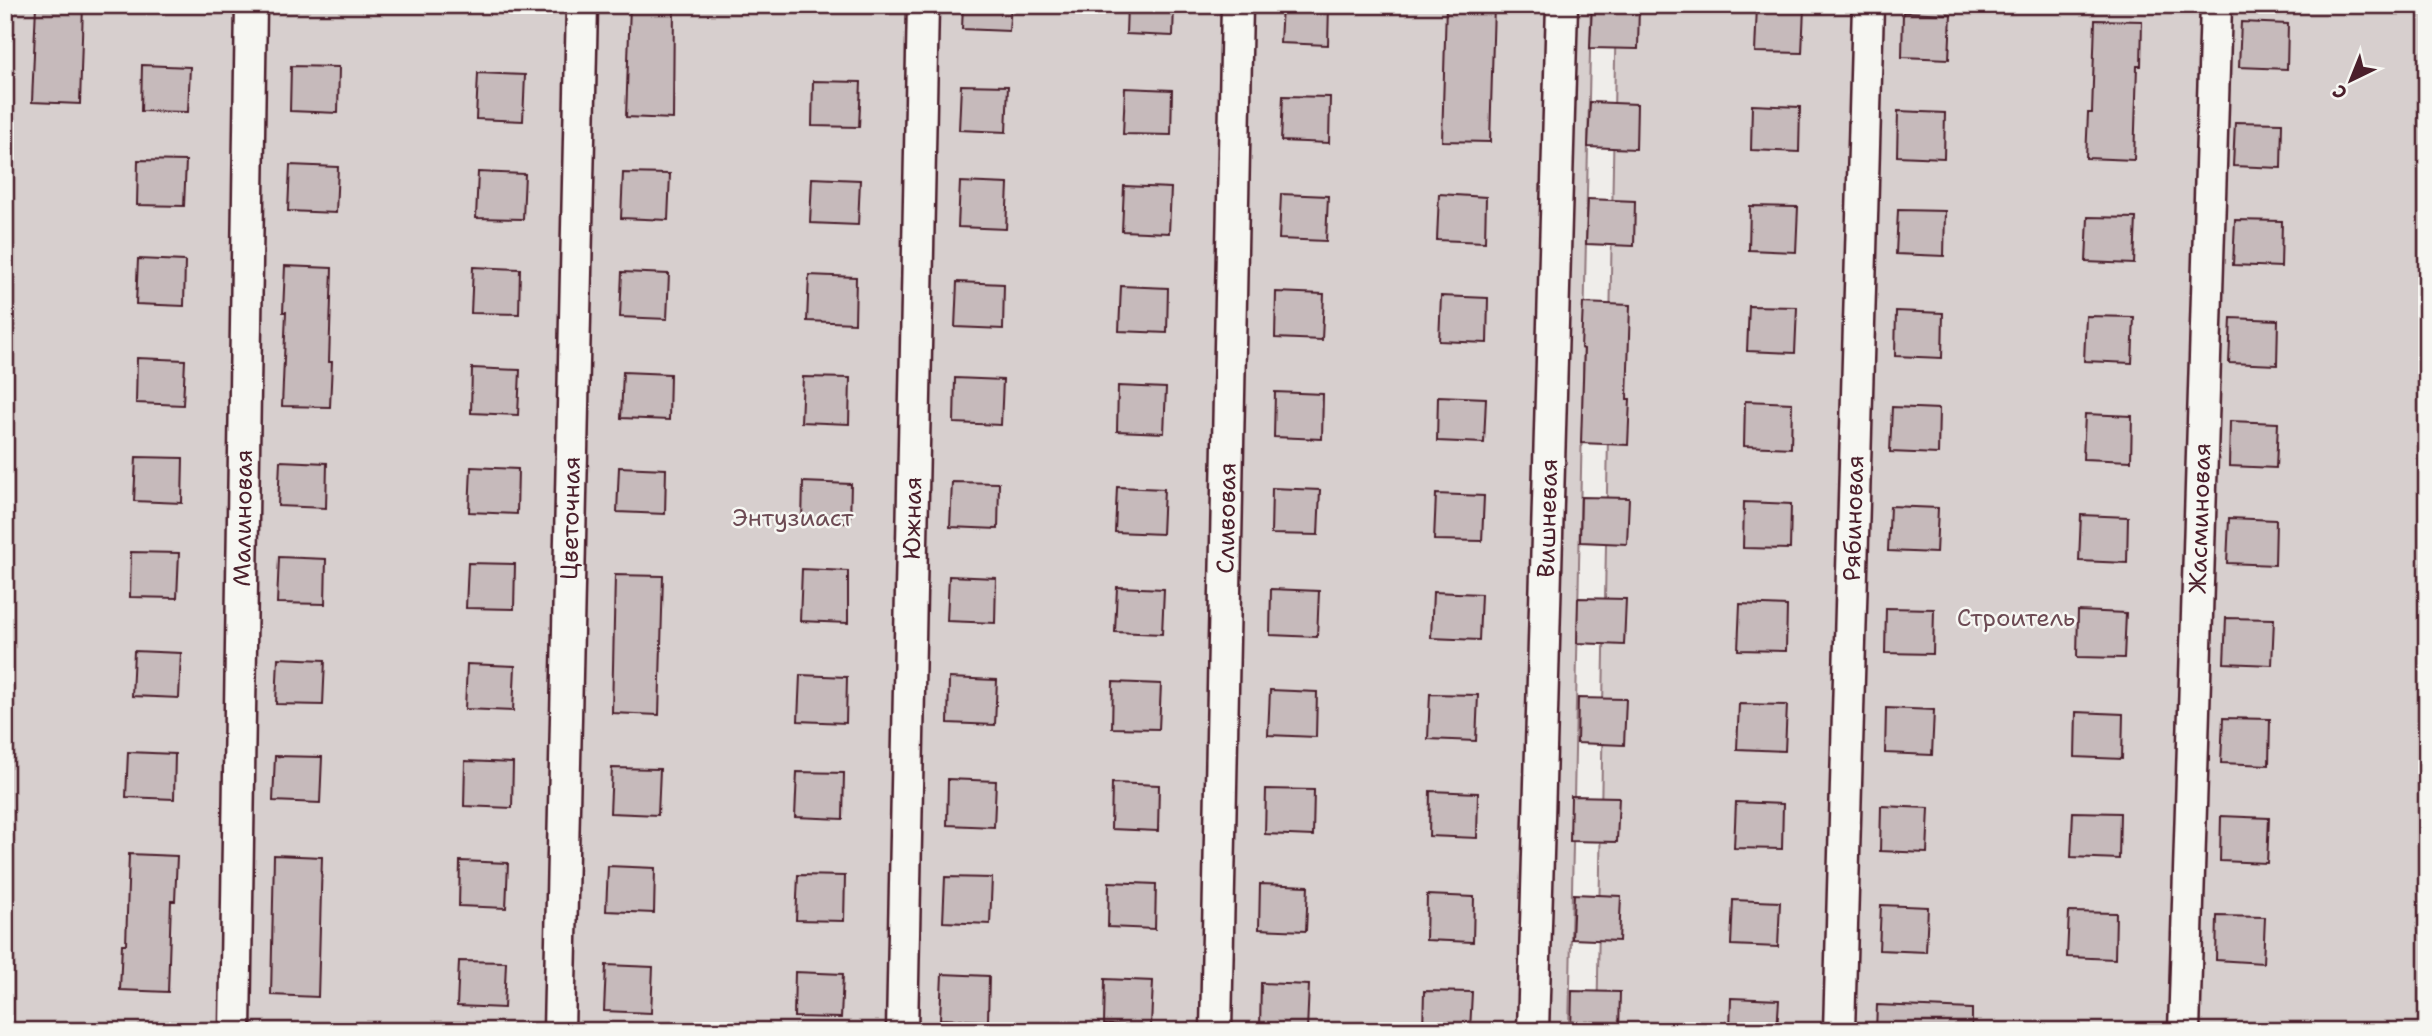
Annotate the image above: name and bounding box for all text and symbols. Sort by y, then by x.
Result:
north arrow [2316,46,2386,116]
text: С [2327,79,2353,105]
street label: Жасминовая [2182,442,2218,594]
street label: Малиновая [226,449,260,587]
street label: Рябиновая [1836,455,1871,582]
street label: Цветочная [553,456,588,580]
street label: Вишневая [1530,458,1565,578]
street label: Сливовая [1209,462,1244,574]
street label: Южная [896,476,929,560]
park label: Энтузиаст [732,502,854,534]
park label: Строитель [1957,602,2075,634]

